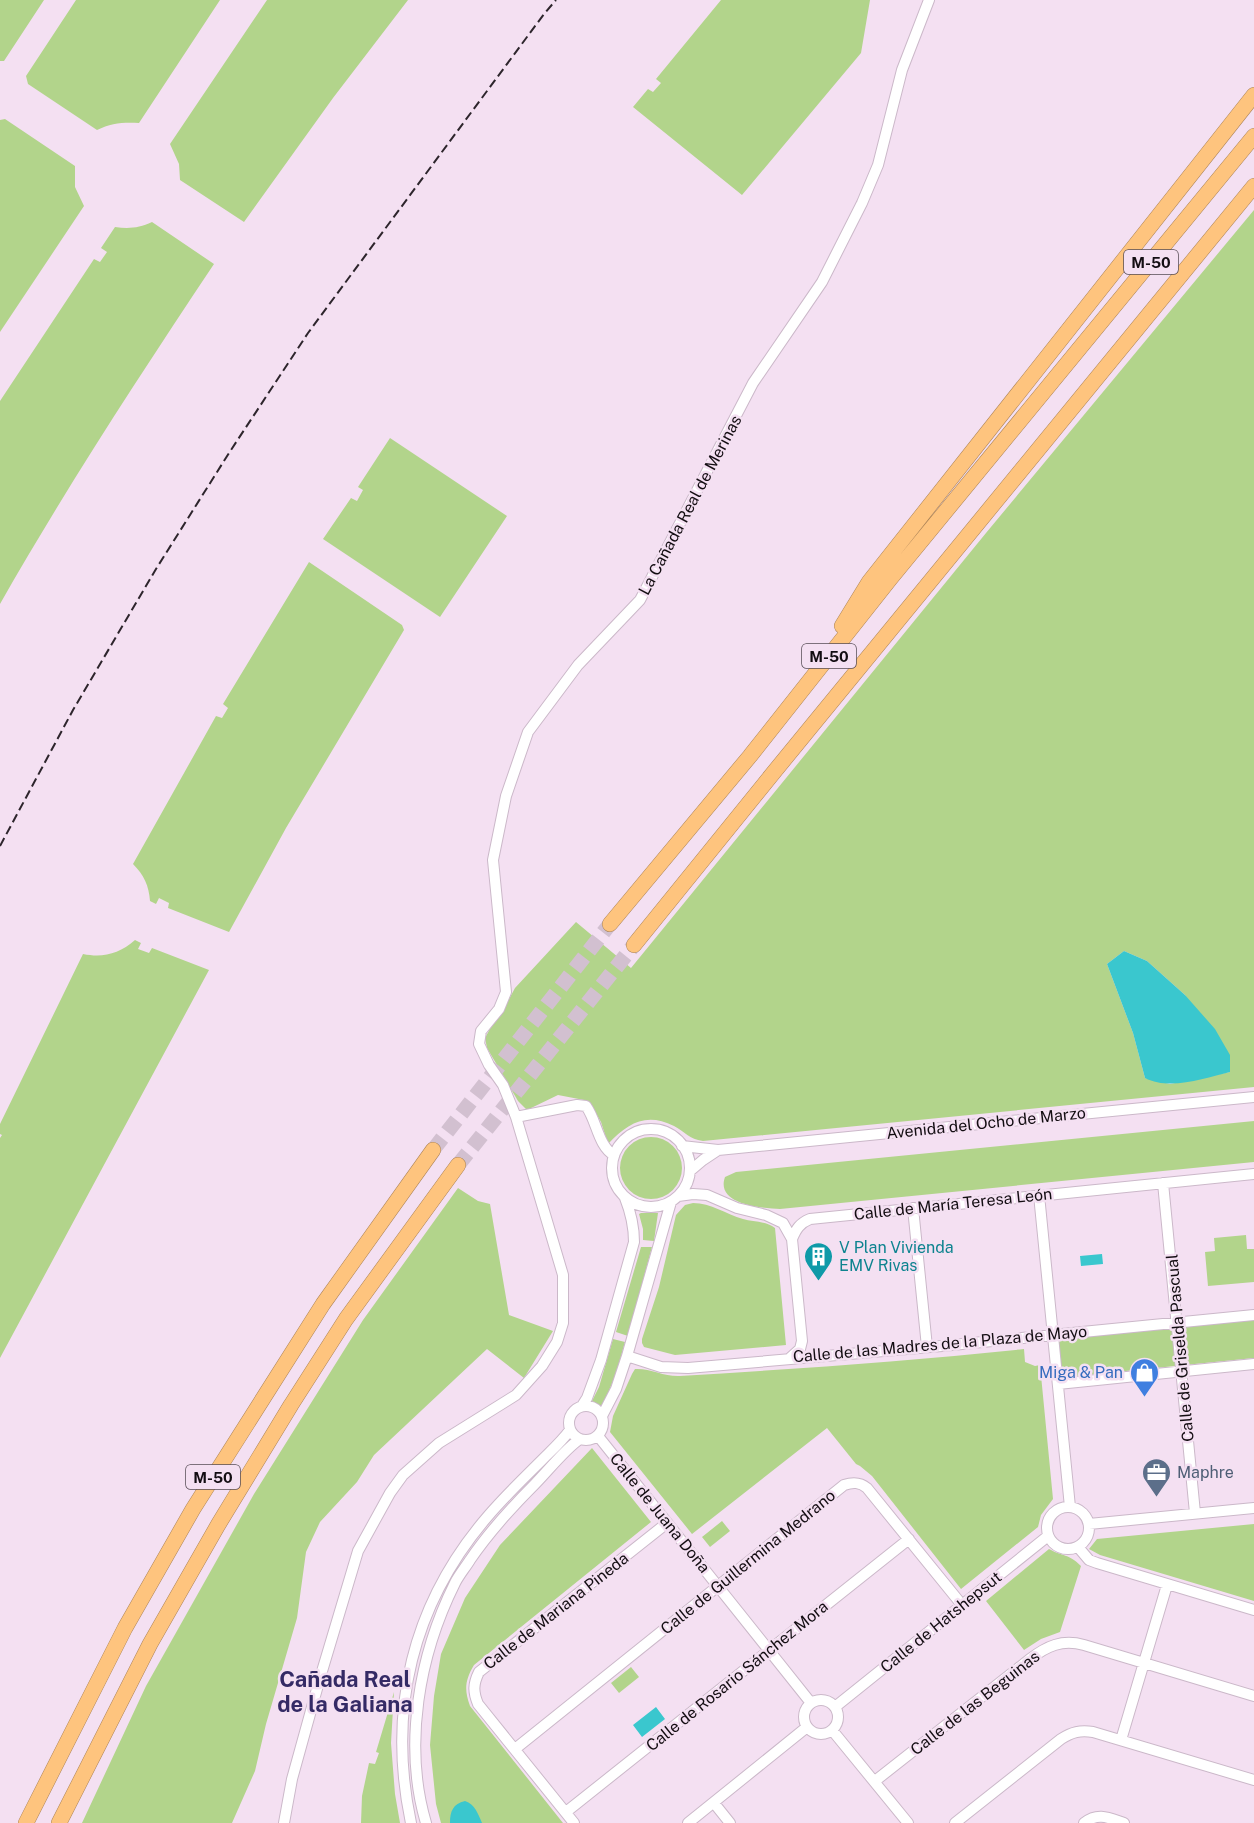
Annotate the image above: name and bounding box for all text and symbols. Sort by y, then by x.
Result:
road number: M-50 [1124,250,1178,274]
street label: La Cañada Real de Merinas [635,412,745,598]
road number: M-50 [802,644,856,668]
street label: Avenida del Ocho de Marzo [885,1103,1087,1143]
street label: Calle de María Teresa León [853,1184,1053,1224]
place label: V Plan Vivienda EMV Rivas [839,1238,954,1275]
building icon: V Plan Vivienda EMV Rivas [802,1240,834,1282]
street label: Calle de Griselda Pascual [1162,1253,1198,1443]
street label: Calle de las Madres de la Plaza de Mayo [792,1322,1088,1366]
shop icon: Miga & Pan [1128,1356,1160,1398]
place label: Miga & Pan [1039,1363,1123,1382]
street label: Calle de Juana Doña [606,1449,714,1577]
office icon: Maphre [1140,1456,1172,1498]
place label: Maphre [1177,1463,1234,1482]
road number: M-50 [186,1465,240,1489]
street label: Calle de Guillermina Medrano [657,1486,839,1638]
street label: Calle de Mariana Pineda [480,1548,632,1674]
street label: Calle de Hatshepsut [877,1567,1005,1677]
street label: Calle de Rosario Sánchez Mora [642,1597,832,1755]
street label: Calle de las Beguinas [907,1647,1043,1759]
district label: Cañada Real de la Galiana [277,1666,413,1717]

